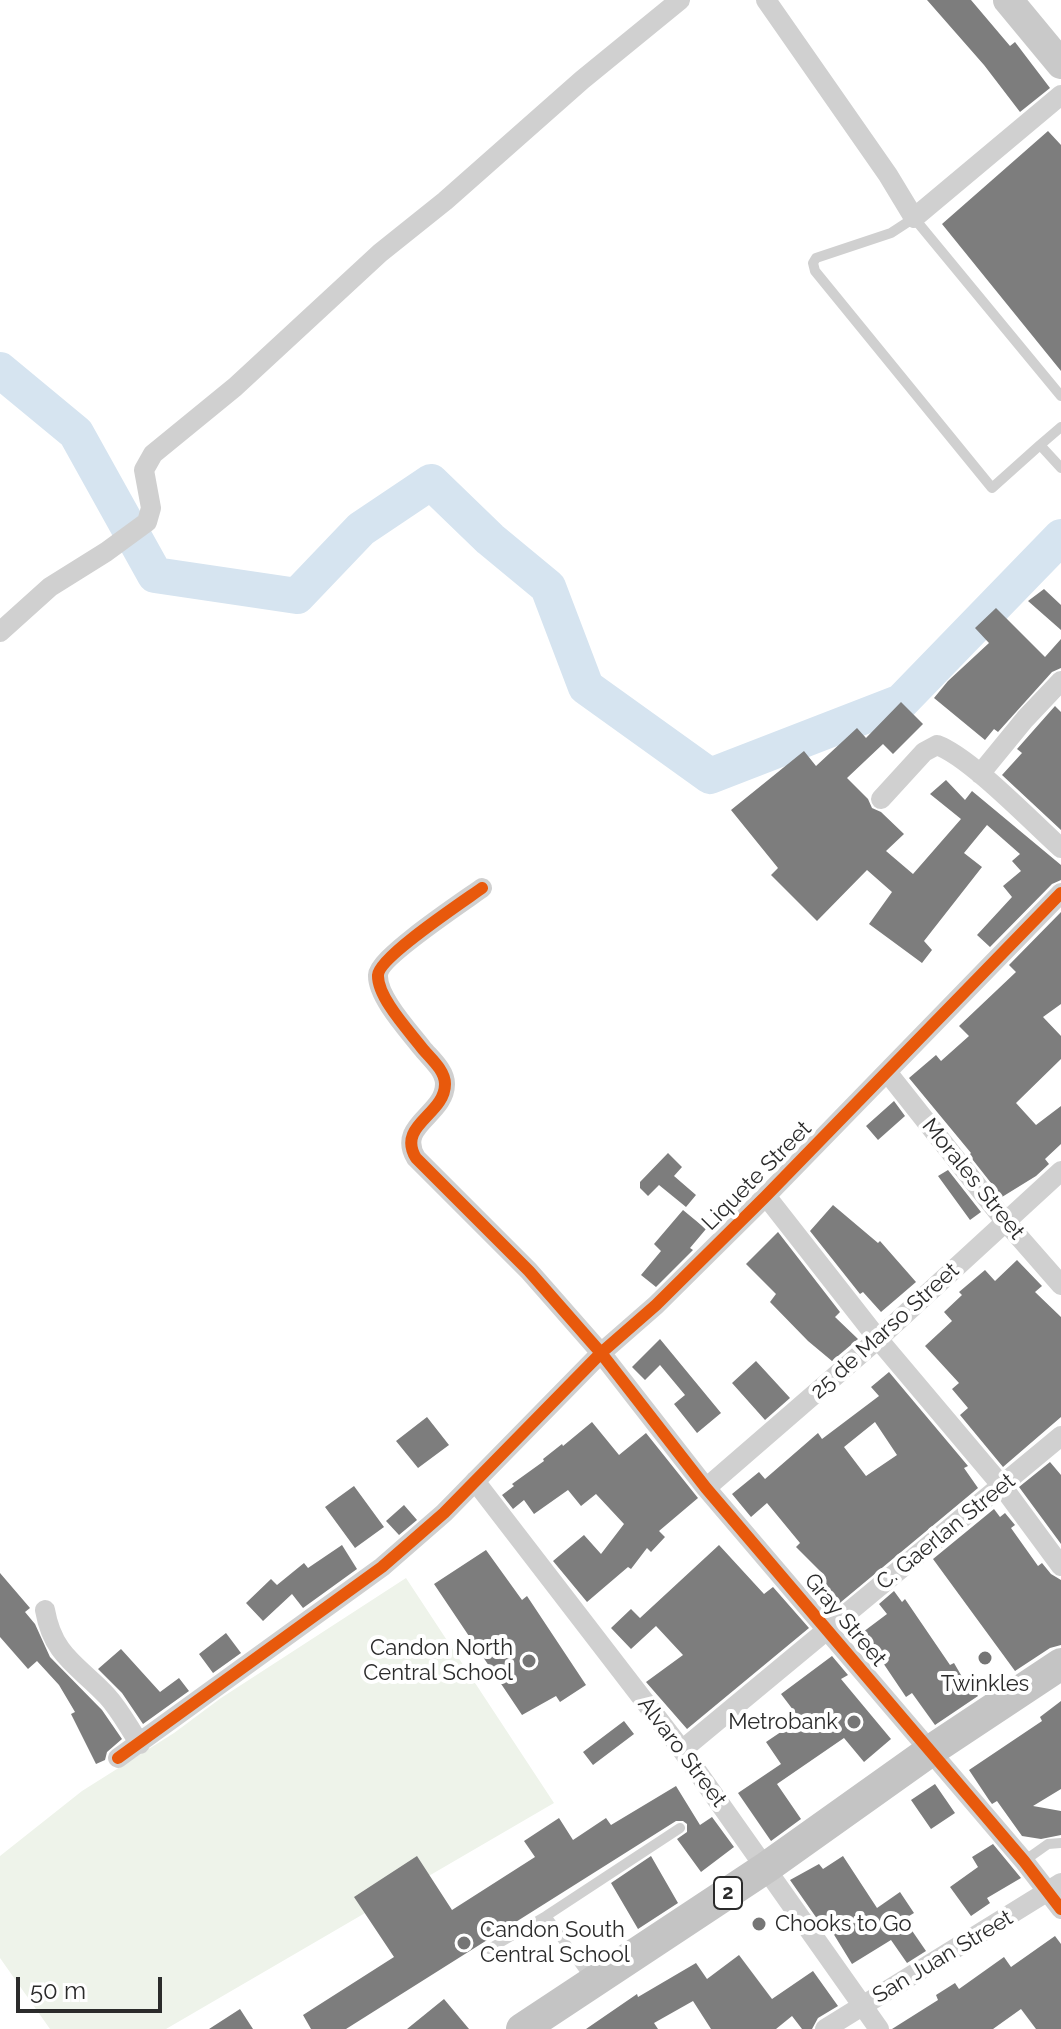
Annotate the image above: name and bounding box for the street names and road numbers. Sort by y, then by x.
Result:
street label: Morales Street [916,1113,1030,1245]
street label: Liquete Street [697,1116,817,1236]
street label: 25 de Marso Street [805,1257,965,1405]
street label: C. Gaerlan Street [871,1468,1021,1596]
street label: Gray Street [798,1568,892,1672]
street label: Alvaro Street [632,1692,732,1812]
road number: 2 [714,1877,742,1909]
street label: San Juan Street [868,1905,1018,2009]

